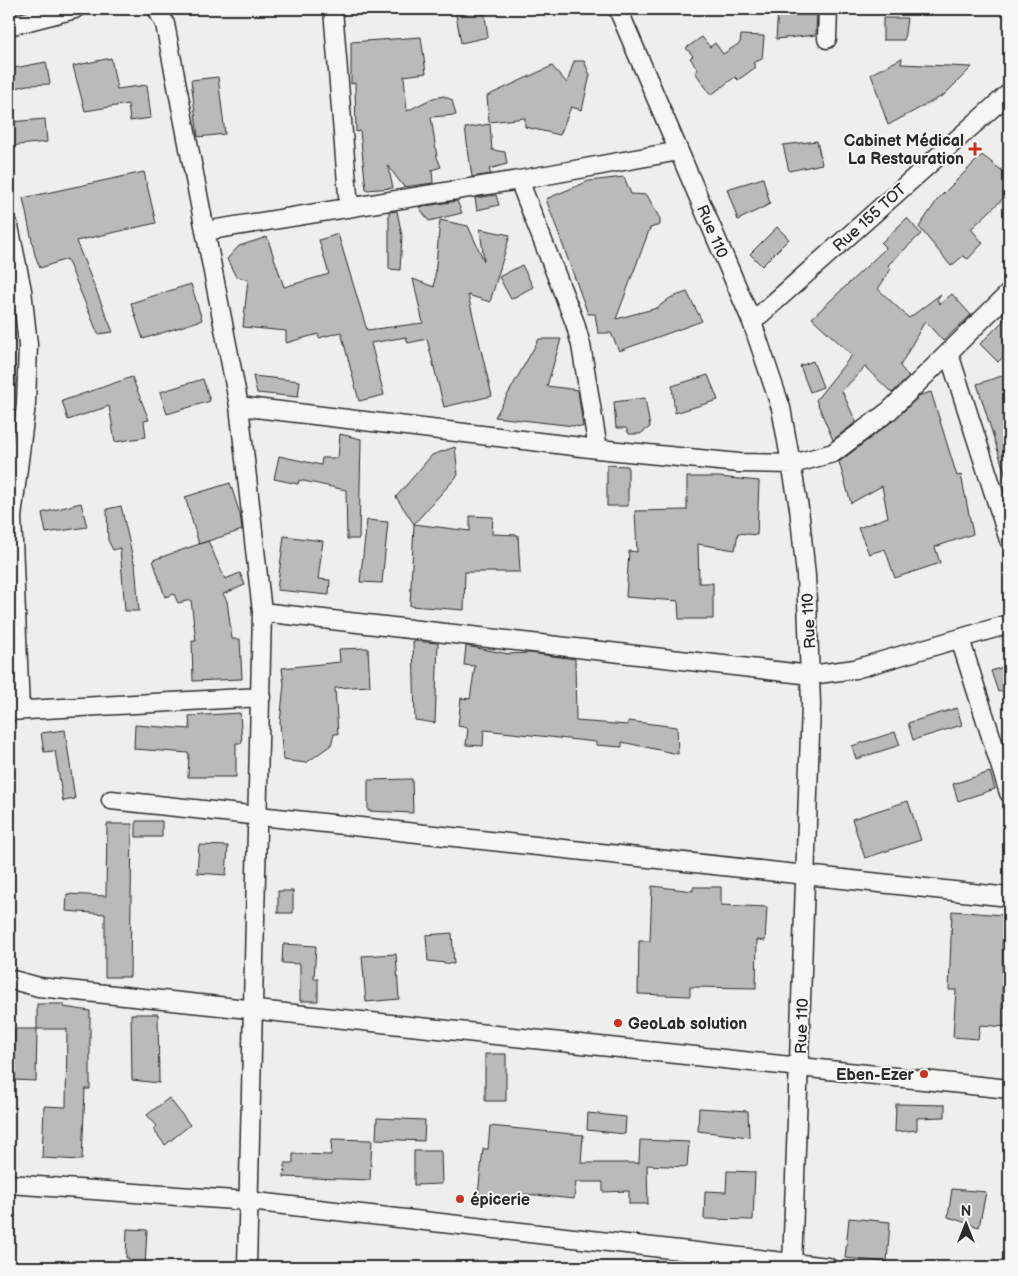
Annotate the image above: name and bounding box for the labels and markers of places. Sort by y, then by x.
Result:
place label: Cabinet Médical La Restauration [844,132,964,169]
marker: Cabinet Médical La Restauration [968,142,982,156]
place label: GeoLab solution [628,1015,747,1034]
marker: GeoLab solution [612,1017,624,1029]
place label: Eben-Ezer [836,1066,915,1085]
marker: Eben-Ezer [918,1068,930,1080]
place label: épicerie [470,1191,530,1210]
marker: épicerie [454,1193,466,1205]

